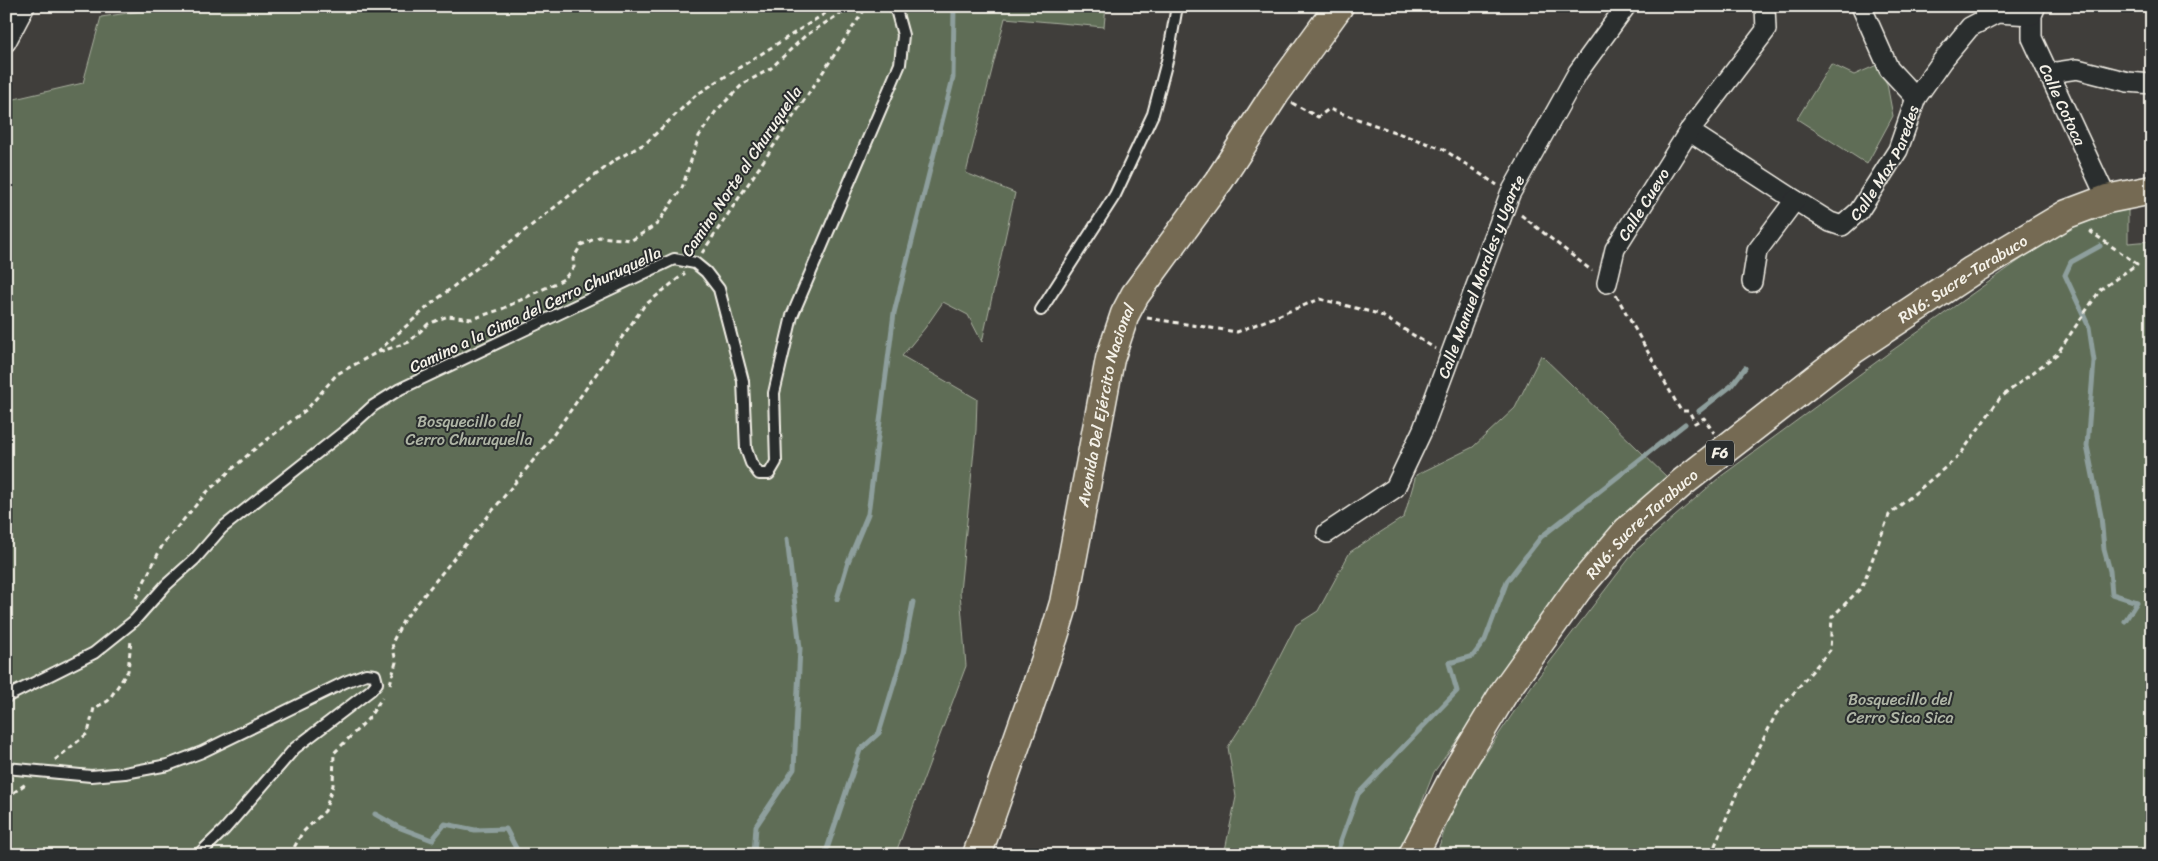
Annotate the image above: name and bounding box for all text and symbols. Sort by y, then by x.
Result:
street label: Calle Cotoca [2031,58,2095,151]
street label: Camino Norte al Churuquella [673,79,810,263]
street label: Calle Max Paredes [1843,101,1928,228]
street label: Calle Cuevo [1610,162,1678,247]
street label: Calle Manuel Morales y Ugarte [1429,169,1533,383]
street label: RN6: Sucre-Tarabuco [1892,226,2034,331]
street label: Camino a la Cima del Cerro Churuquella [404,238,666,381]
street label: Avenida Del Ejército Nacional [1068,298,1143,510]
park label: Bosquecillo del Cerro Churuquella [406,407,532,454]
road number: F6 [1706,440,1734,466]
street label: RN6: Sucre-Tarabuco [1578,461,1705,586]
park label: Bosquecillo del Cerro Sica Sica [1846,685,1954,732]

